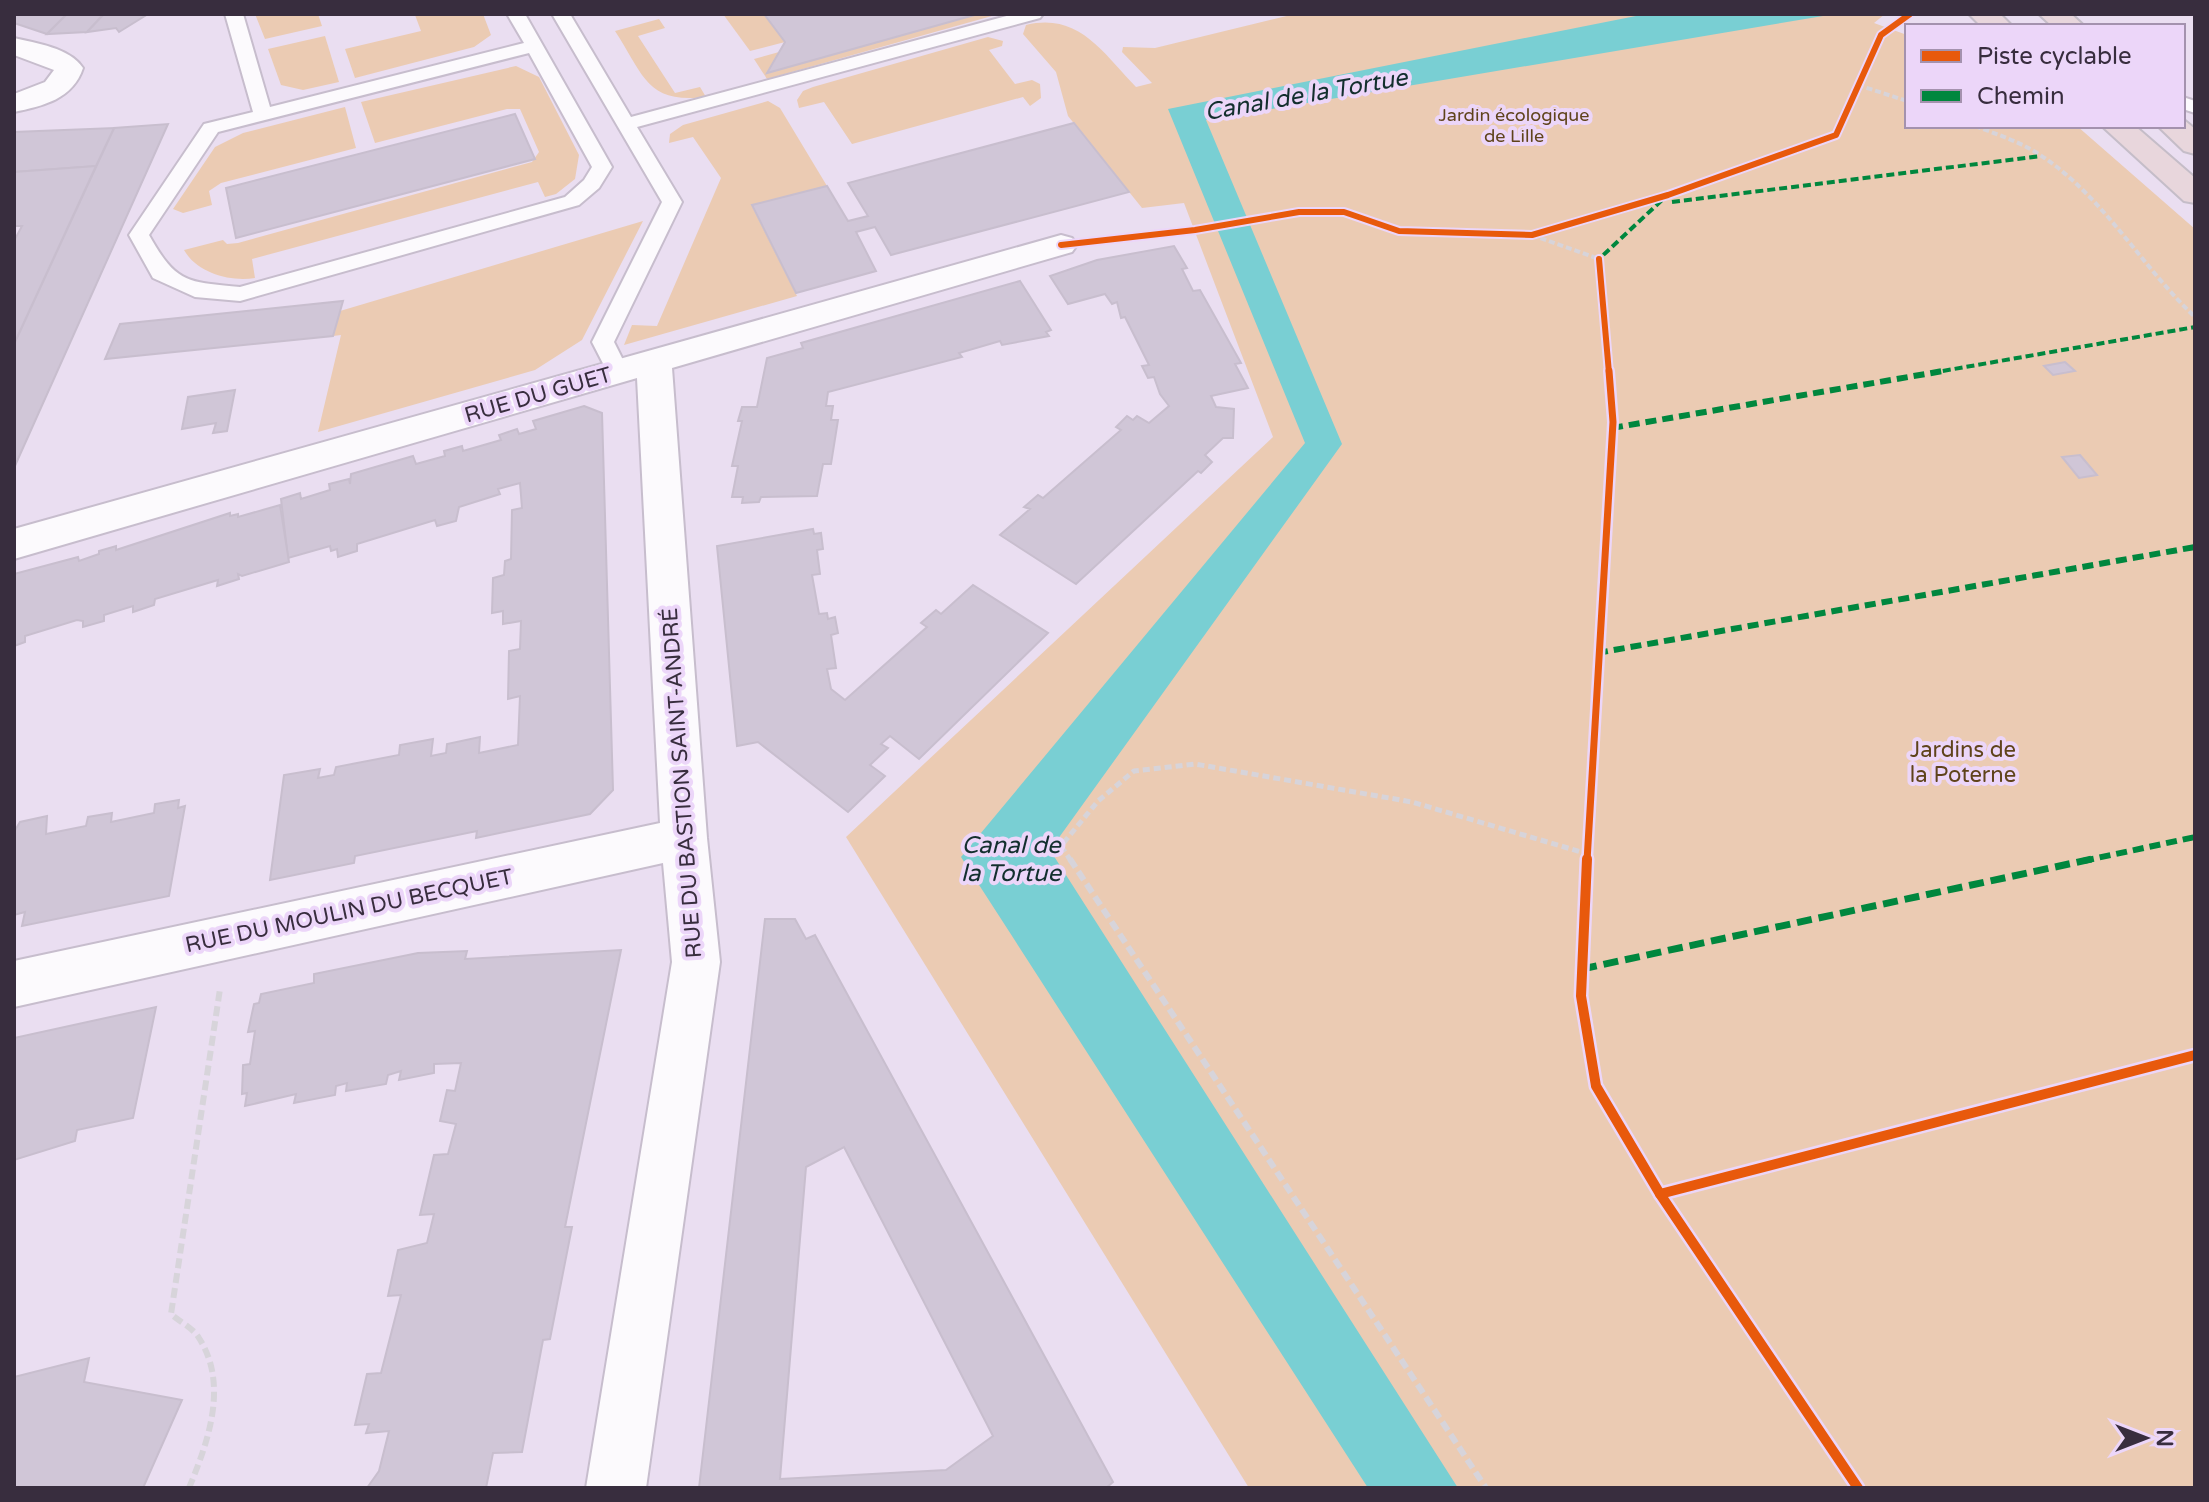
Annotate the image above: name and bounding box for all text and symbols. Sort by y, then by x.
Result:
legend [1905,24,2185,128]
text: Piste cyclable [1977,42,2132,71]
water label: Canal de la Tortue [1202,63,1411,127]
text: Chemin [1977,82,2065,111]
park label: Jardin écologique de Lille [1438,104,1590,147]
street label: RUE DU GUET [461,361,615,428]
street label: RUE DU BASTION SAINT-ANDRÉ [656,607,707,959]
park label: Jardins de la Poterne [1910,737,2016,788]
water label: Canal de la Tortue [961,831,1062,888]
street label: RUE DU MOULIN DU BECQUET [183,863,516,958]
north arrow [2105,1398,2185,1478]
text: N [2151,1429,2177,1447]

